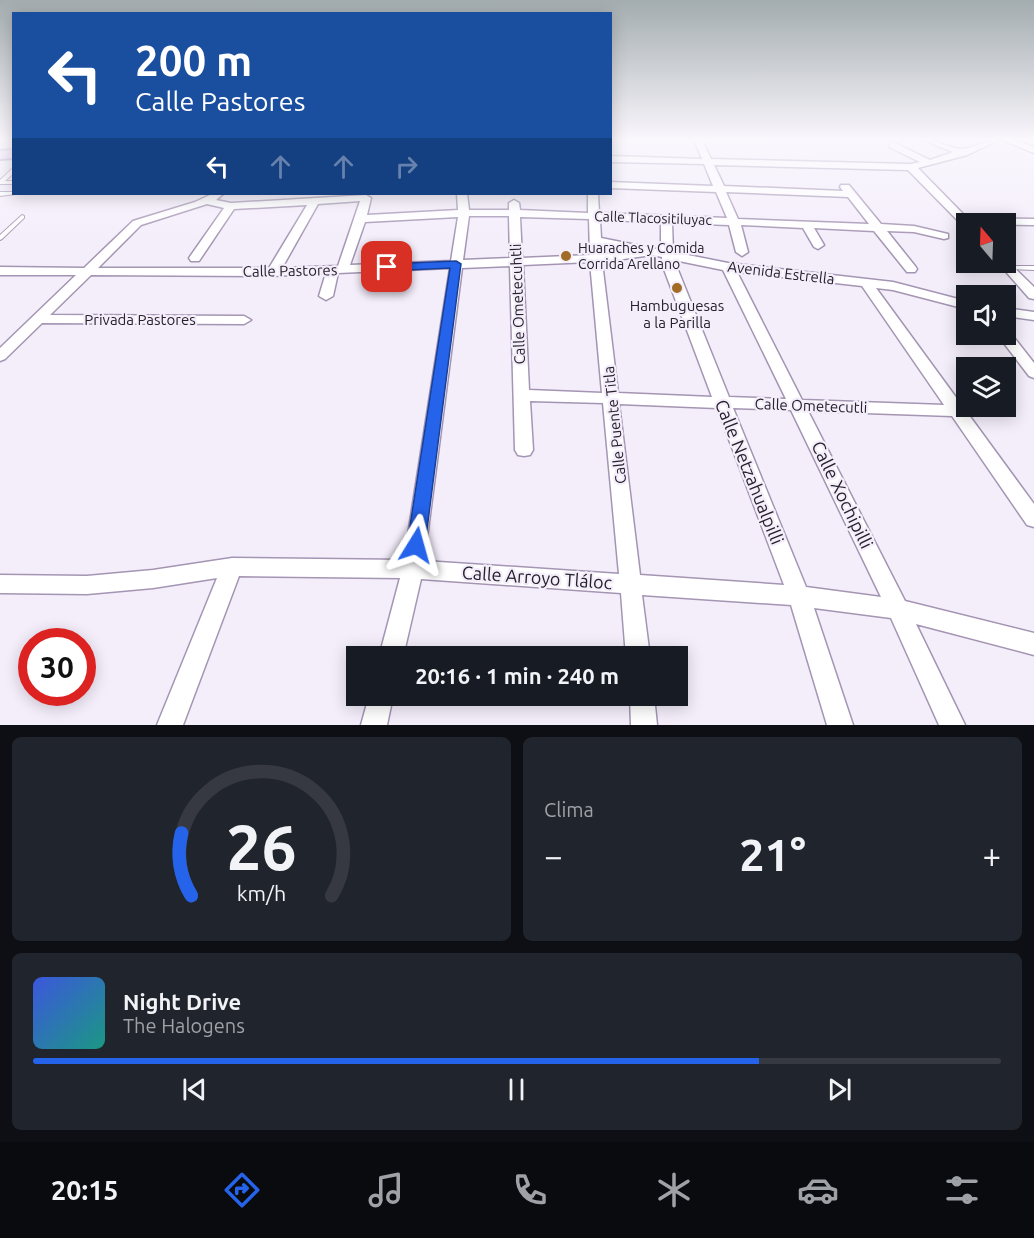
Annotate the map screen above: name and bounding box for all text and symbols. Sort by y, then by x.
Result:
icon: left [36,36,114,114]
text: 200 m [135,37,252,84]
text: Calle Pastores [135,86,305,116]
icon: left [201,150,234,183]
icon: ahead [264,150,297,183]
icon: ahead [327,150,360,183]
icon: right [390,150,423,183]
street label: Calle Tlacositiluyac [594,208,713,228]
north arrow [956,213,1016,273]
map controls [956,213,1016,417]
place label: Huaraches y Comida Corrida Arellano [578,240,705,272]
pin [361,241,412,292]
street label: Calle Ometecuhtli [507,243,528,365]
marker: Huaraches y Comida Corrida Arellano [559,249,573,263]
icon: arrive [370,250,403,283]
street label: Avenida Estrella [727,258,836,287]
street label: Calle Pastores [243,261,337,280]
marker: Hambuguesas a la Parilla [670,281,684,295]
button: sound [956,285,1016,345]
place label: Hambuguesas a la Parilla [630,297,724,331]
street label: Privada Pastores [84,311,196,328]
button: layers [956,357,1016,417]
street label: Calle Puente Titla [600,365,629,485]
street label: Calle Ometecutli [754,395,868,416]
street label: Calle Netzahualpilli [712,396,788,547]
street label: Calle Xochipilli [808,438,878,552]
position arrow [384,513,448,577]
street label: Calle Arroyo Tláloc [461,562,613,592]
speed limit sign: 30 [18,628,96,706]
text: 20:16 · 1 min · 240 m [415,663,619,688]
text: Clima [544,798,594,821]
text: 26 [226,812,297,882]
text: 21° [739,829,806,880]
text: − [544,837,563,874]
text: + [982,837,1001,874]
text: km/h [237,881,286,905]
text: Night Drive [123,989,241,1014]
text: The Halogens [123,1014,245,1037]
icon: previous [178,1073,211,1106]
icon: pause [500,1073,533,1106]
icon: next [823,1073,856,1106]
icon: directions [221,1169,263,1211]
icon: music [365,1169,407,1211]
icon: phone [509,1169,551,1211]
icon: climate [653,1169,695,1211]
icon: car [797,1169,839,1211]
icon: filters [941,1169,983,1211]
text: 20:15 [51,1175,119,1205]

